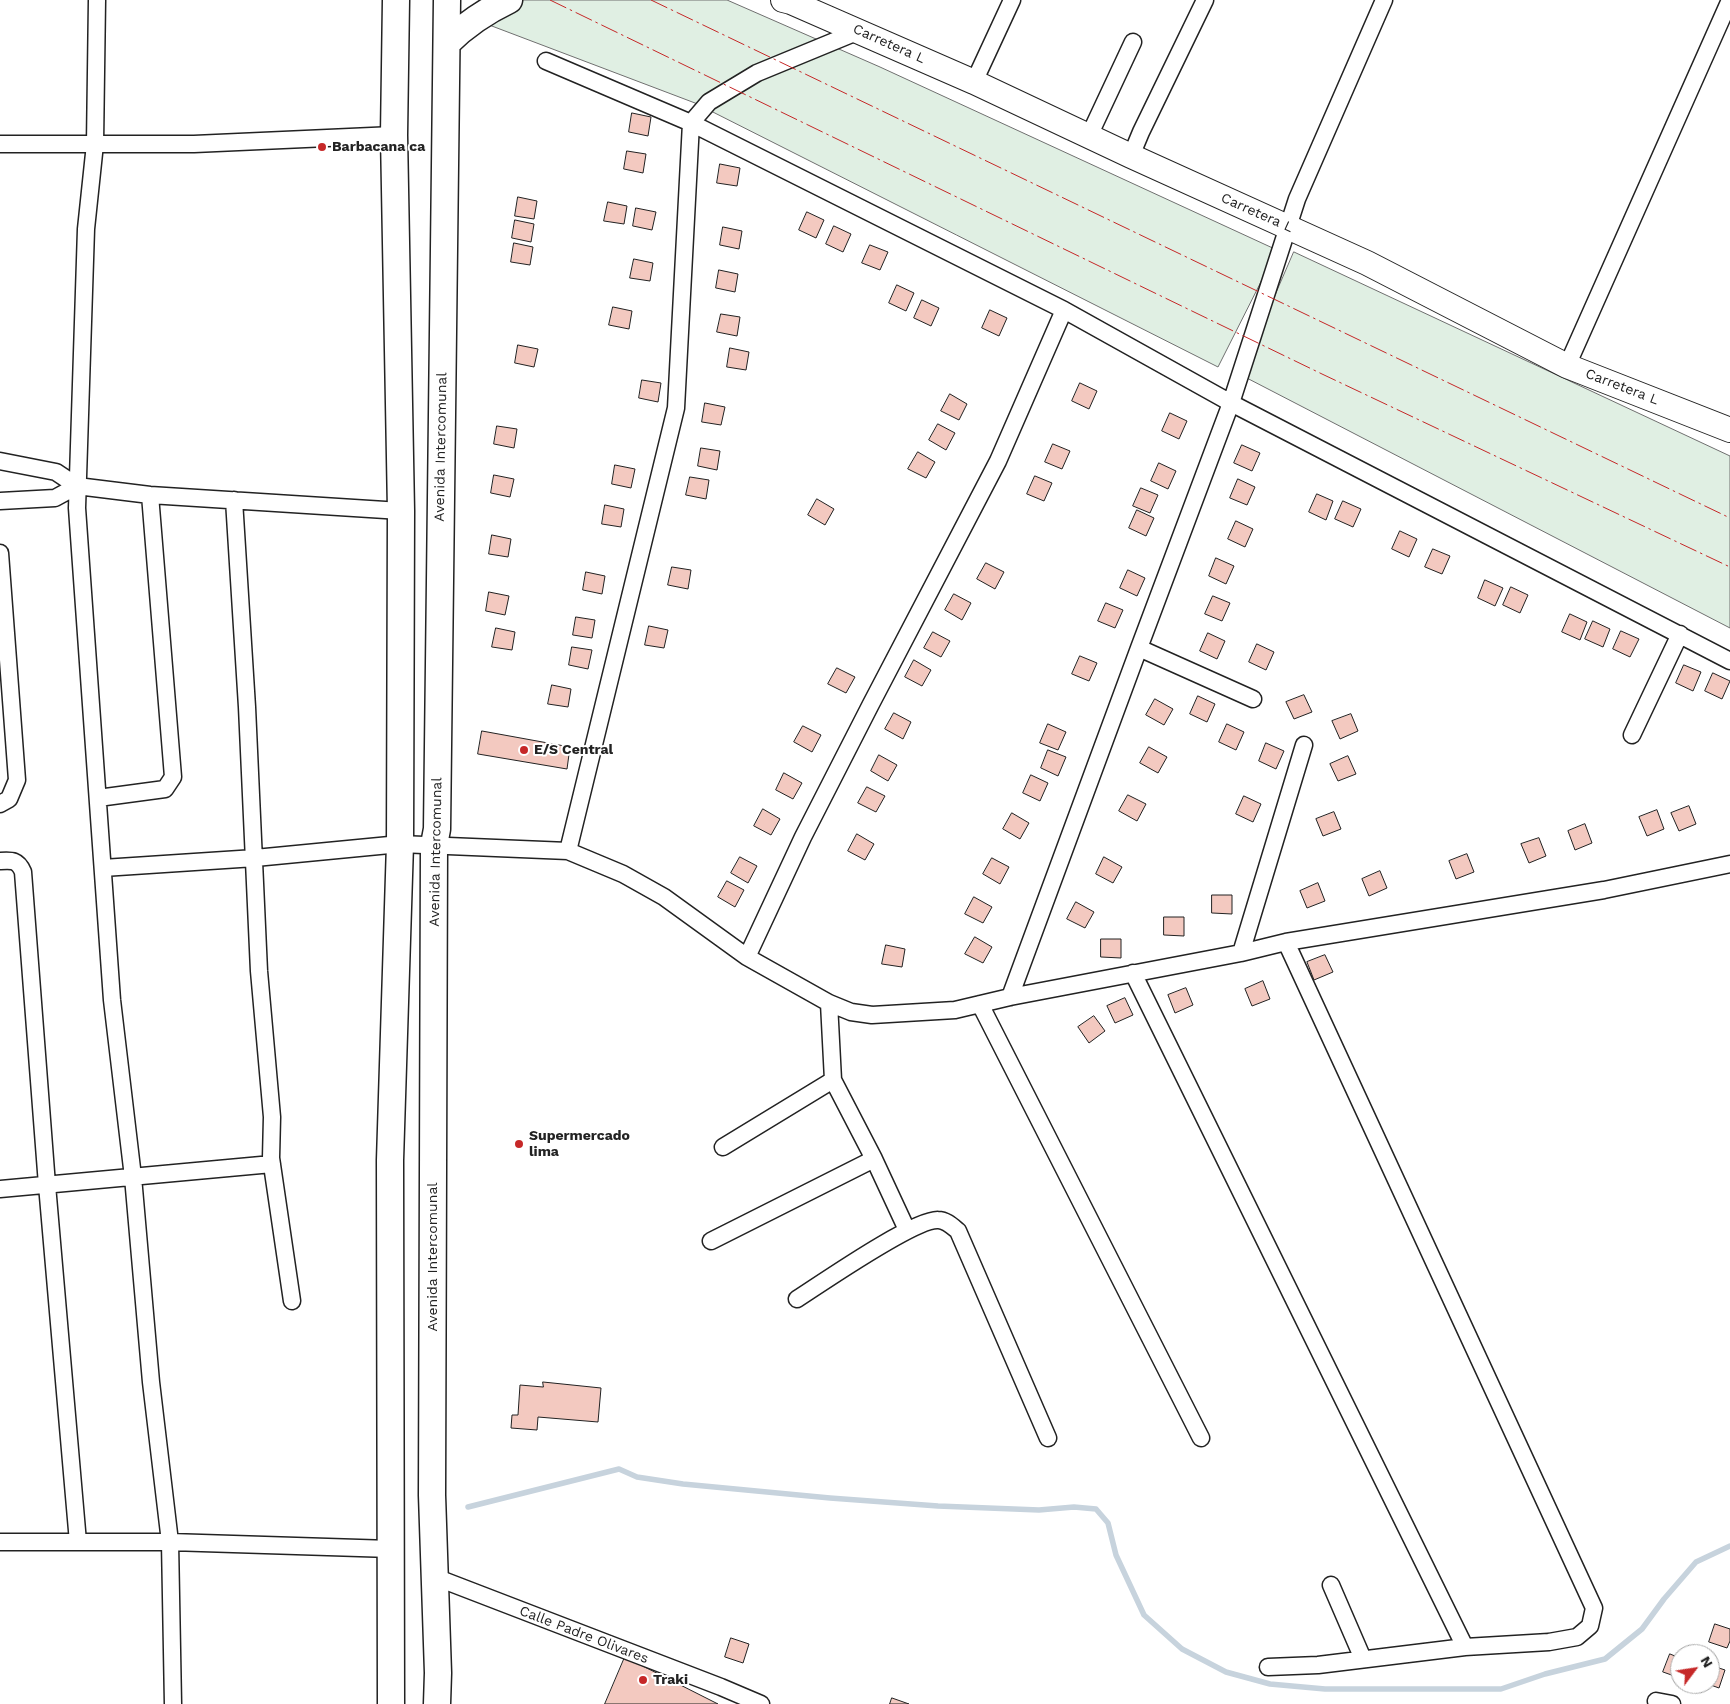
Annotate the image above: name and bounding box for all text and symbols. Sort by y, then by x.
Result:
street label: Carretera L [850,21,928,67]
place label: Barbacana ca [332,139,425,155]
marker: Barbacana ca [316,141,328,153]
street label: Carretera L [1218,190,1296,236]
street label: Carretera L [1583,365,1661,409]
street label: Avenida Intercomunal [431,372,451,522]
place label: E/S Central [534,742,613,758]
marker: E/S Central [518,744,530,756]
street label: Avenida Intercomunal [426,777,446,927]
place label: Supermercado lima [529,1128,630,1160]
marker: Supermercado lima [513,1138,525,1150]
street label: Avenida Intercomunal [425,1182,441,1332]
street label: Calle Padre Olivares [517,1603,651,1667]
north arrow [1670,1644,1720,1694]
text: N [1697,1653,1717,1670]
place label: Traki [653,1672,688,1688]
marker: Traki [637,1674,649,1686]

